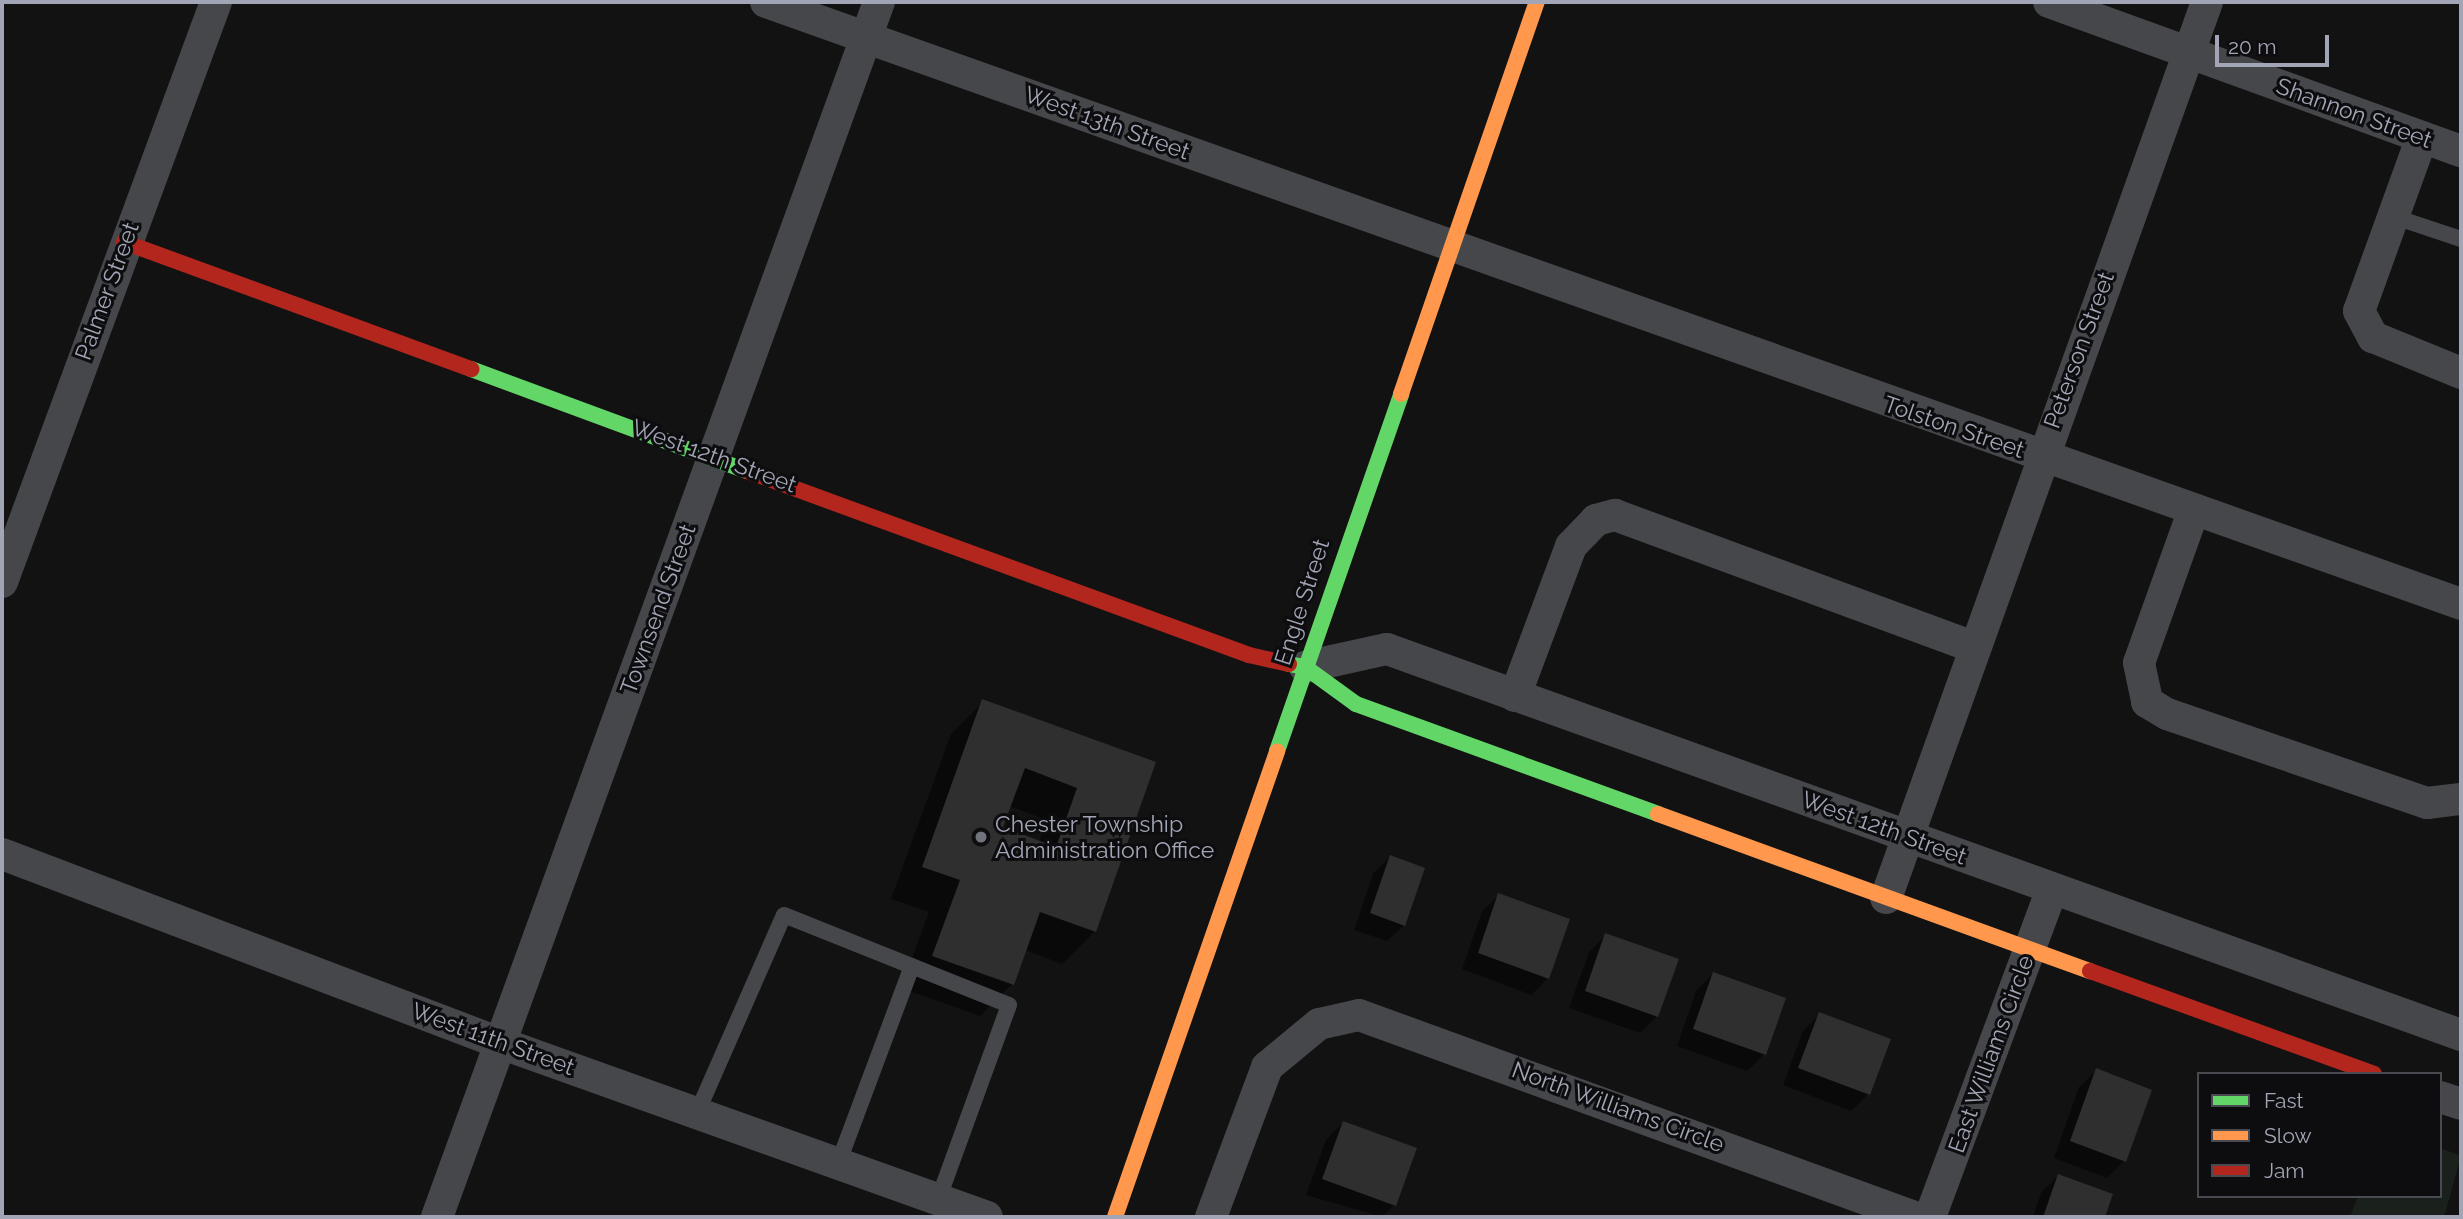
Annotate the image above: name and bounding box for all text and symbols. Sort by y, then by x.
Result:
scale bar [2218,21,2332,65]
text: 20 m [2228,34,2276,59]
street label: Shannon Street [2272,72,2436,154]
street label: West 13th Street [1021,80,1193,166]
street label: Palmer Street [69,218,145,364]
street label: Peterson Street [2038,268,2120,432]
street label: Tolston Street [1880,390,2028,464]
street label: West 12th Street [628,413,800,499]
street label: Townsend Street [614,520,702,698]
street label: Engle Street [1269,535,1335,669]
street label: West 12th Street [1798,785,1970,871]
place label: Chester Township Administration Office [995,810,1214,864]
marker: Chester Township Administration Office [973,829,989,845]
street label: East Williams Circle [1942,951,2040,1157]
street label: West 11th Street [408,997,578,1081]
street label: North Williams Circle [1508,1056,1728,1158]
legend [2197,1072,2442,1198]
text: Fast [2264,1088,2304,1113]
text: Slow [2264,1123,2312,1148]
text: Jam [2264,1158,2305,1183]

